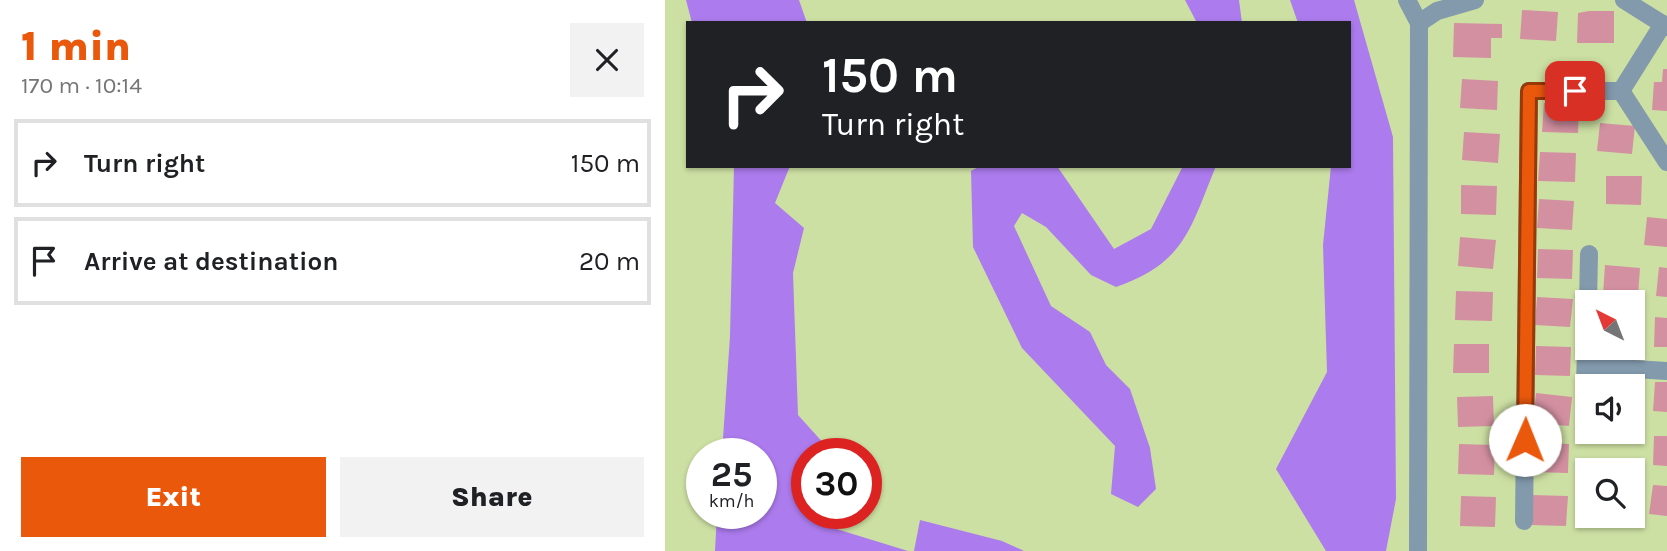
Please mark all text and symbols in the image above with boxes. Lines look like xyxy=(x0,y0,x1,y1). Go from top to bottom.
text: 1 min xyxy=(21,21,131,71)
button: close xyxy=(570,23,644,97)
text: 150 m xyxy=(822,47,958,104)
icon: right xyxy=(707,49,798,140)
pin xyxy=(1545,61,1605,121)
text: 170 m · 10:14 xyxy=(21,72,142,99)
icon: arrive xyxy=(1556,72,1594,110)
text: Turn right xyxy=(822,106,964,143)
icon: right xyxy=(25,144,63,182)
text: Turn right xyxy=(84,148,205,179)
text: 150 m xyxy=(571,148,640,179)
icon: arrive xyxy=(25,242,63,280)
text: Arrive at destination xyxy=(84,246,338,277)
text: 20 m xyxy=(579,246,640,277)
north arrow xyxy=(1575,290,1645,360)
map controls xyxy=(1575,290,1645,528)
button: sound xyxy=(1575,374,1645,444)
position arrow xyxy=(1488,403,1562,477)
speed limit sign: 30 xyxy=(791,438,882,529)
text: 25 xyxy=(711,454,752,495)
button: Exit xyxy=(21,457,326,537)
button: Share xyxy=(340,457,644,537)
button: search xyxy=(1575,458,1645,528)
text: km/h xyxy=(709,490,754,512)

